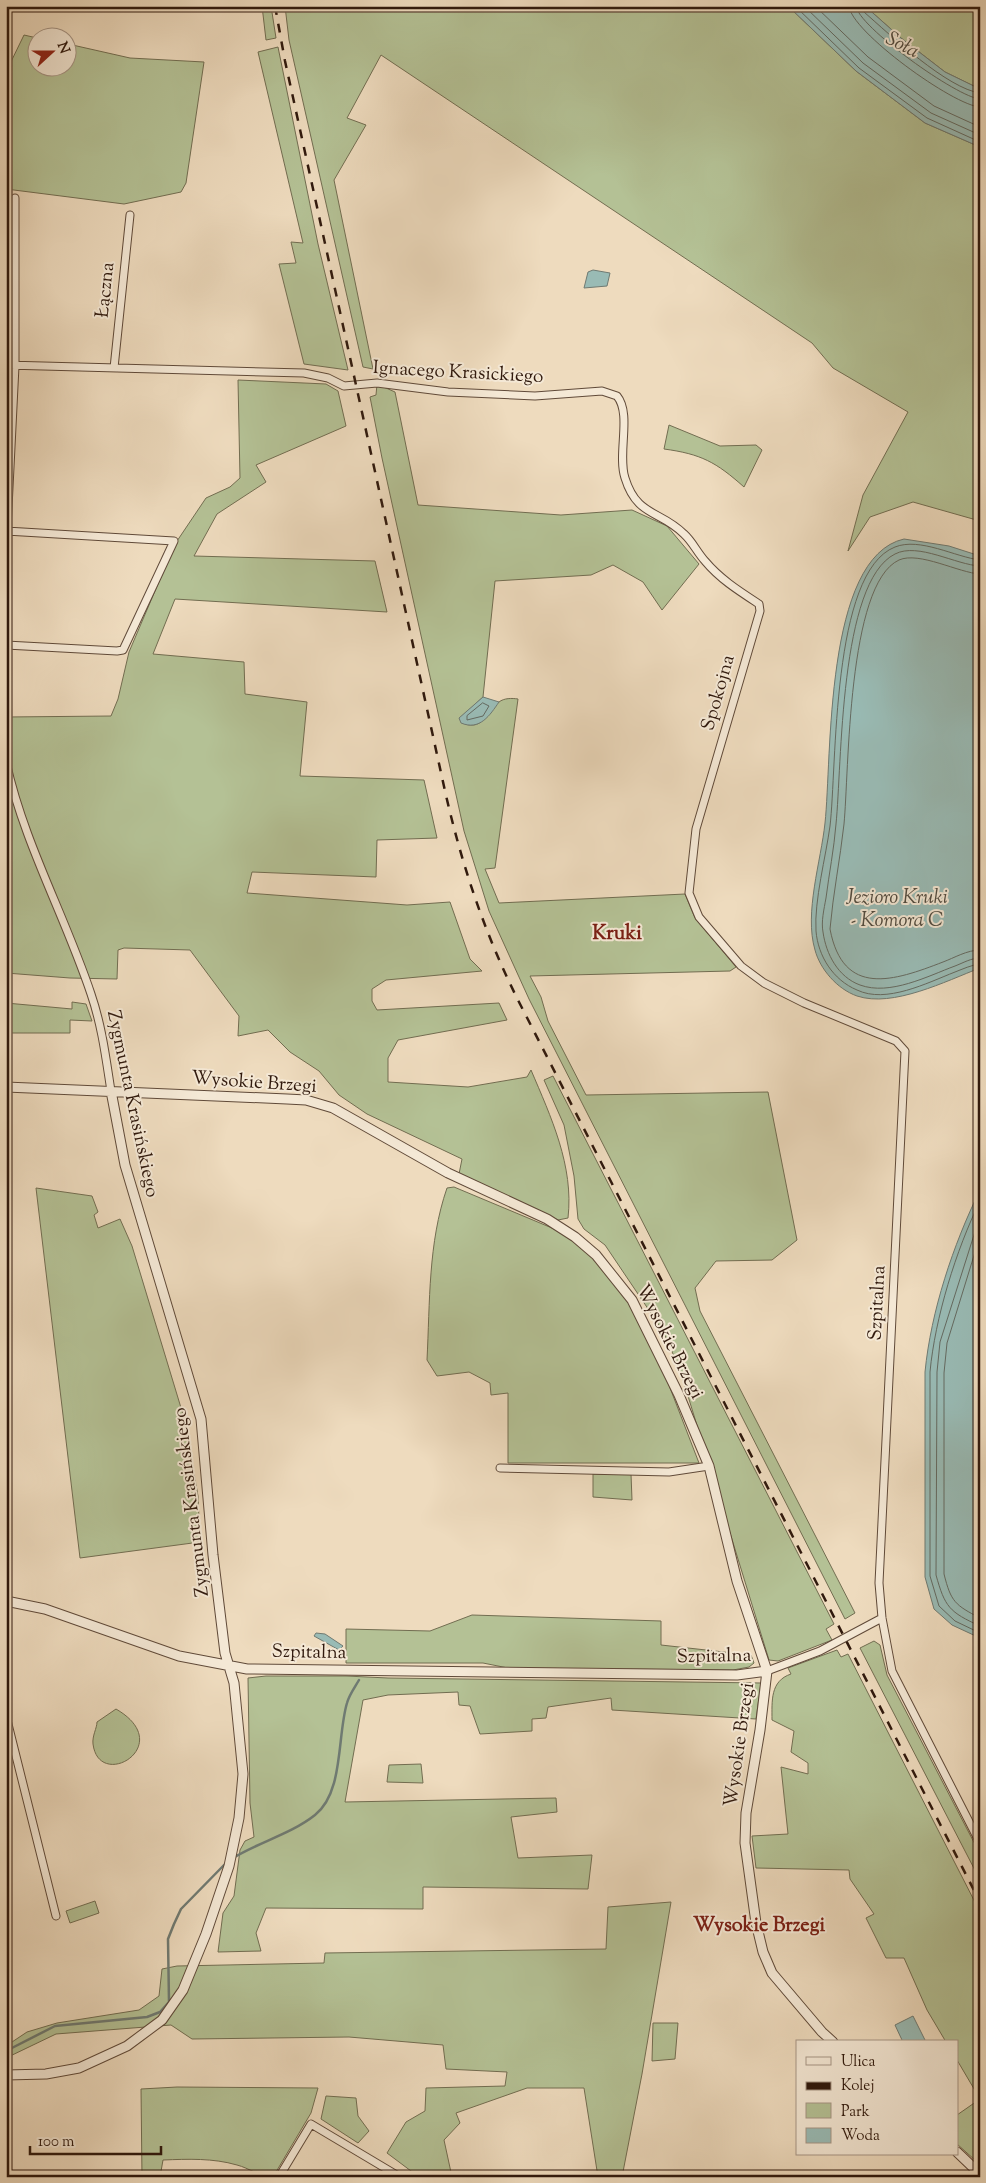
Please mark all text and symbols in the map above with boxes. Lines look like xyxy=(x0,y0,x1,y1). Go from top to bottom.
water label: Soła xyxy=(880,25,924,67)
north arrow xyxy=(28,28,78,78)
text: N xyxy=(51,39,74,57)
street label: Łączna xyxy=(90,261,122,319)
street label: Ignacego Krasickiego xyxy=(372,355,544,391)
street label: Spokojna xyxy=(695,652,743,734)
water label: Jezioro Kruki - Komora C xyxy=(845,884,948,936)
district label: Kruki xyxy=(592,920,642,949)
street label: Zygmunta Krasińskiego xyxy=(99,1008,165,1200)
street label: Wysokie Brzegi xyxy=(190,1065,318,1101)
street label: Szpitalna xyxy=(863,1265,893,1341)
street label: Wysokie Brzegi xyxy=(628,1280,710,1404)
street label: Zygmunta Krasińskiego xyxy=(167,1406,217,1598)
street label: Szpitalna xyxy=(271,1639,347,1667)
street label: Szpitalna xyxy=(676,1643,752,1671)
street label: Wysokie Brzegi xyxy=(718,1681,762,1809)
district label: Wysokie Brzegi xyxy=(693,1912,825,1941)
legend xyxy=(796,2040,958,2156)
text: Ulica xyxy=(841,2052,875,2073)
text: Kolej xyxy=(841,2076,874,2097)
text: Park xyxy=(841,2102,870,2123)
scale bar xyxy=(30,2123,161,2155)
text: Woda xyxy=(841,2126,880,2147)
text: 100 m xyxy=(38,2132,75,2153)

